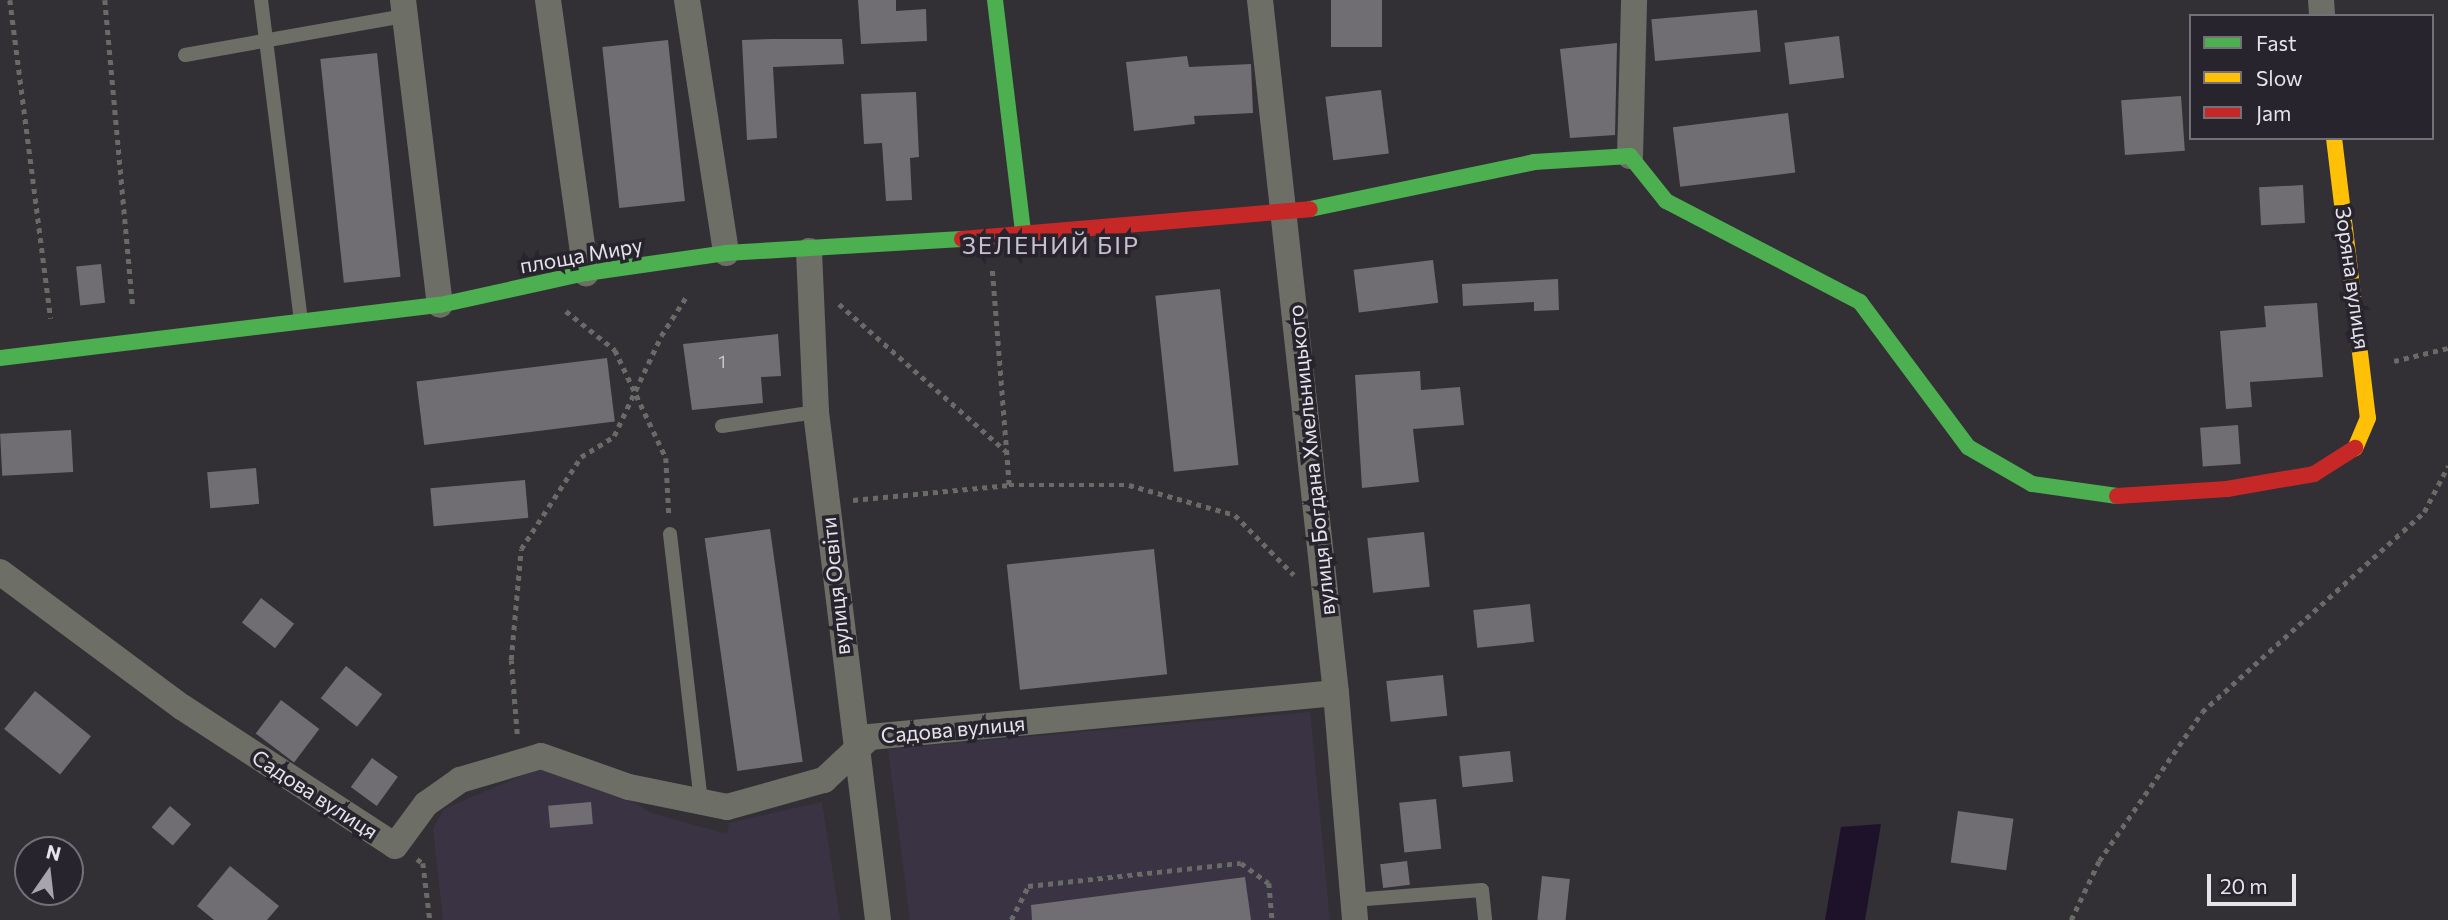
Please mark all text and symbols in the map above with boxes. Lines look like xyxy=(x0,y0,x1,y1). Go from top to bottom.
legend xyxy=(2189,14,2434,140)
text: Fast xyxy=(2256,30,2297,55)
text: Slow xyxy=(2256,65,2303,90)
text: Jam xyxy=(2256,100,2291,125)
street label: Зоряна вулиця xyxy=(2331,205,2375,351)
district label: ЗЕЛЕНИЙ БІР xyxy=(963,231,1139,259)
street label: площа Миру xyxy=(518,232,644,278)
street label: вулиця Богдана Хмельницького xyxy=(1282,303,1340,617)
house number: 1 xyxy=(718,350,726,372)
street label: вулиця Освіти xyxy=(815,516,855,656)
street label: Садова вулиця xyxy=(880,710,1026,748)
street label: Садова вулиця xyxy=(247,744,383,844)
north arrow xyxy=(14,836,84,906)
text: N xyxy=(44,839,63,865)
scale bar xyxy=(2210,860,2299,904)
text: 20 m xyxy=(2220,873,2268,898)

